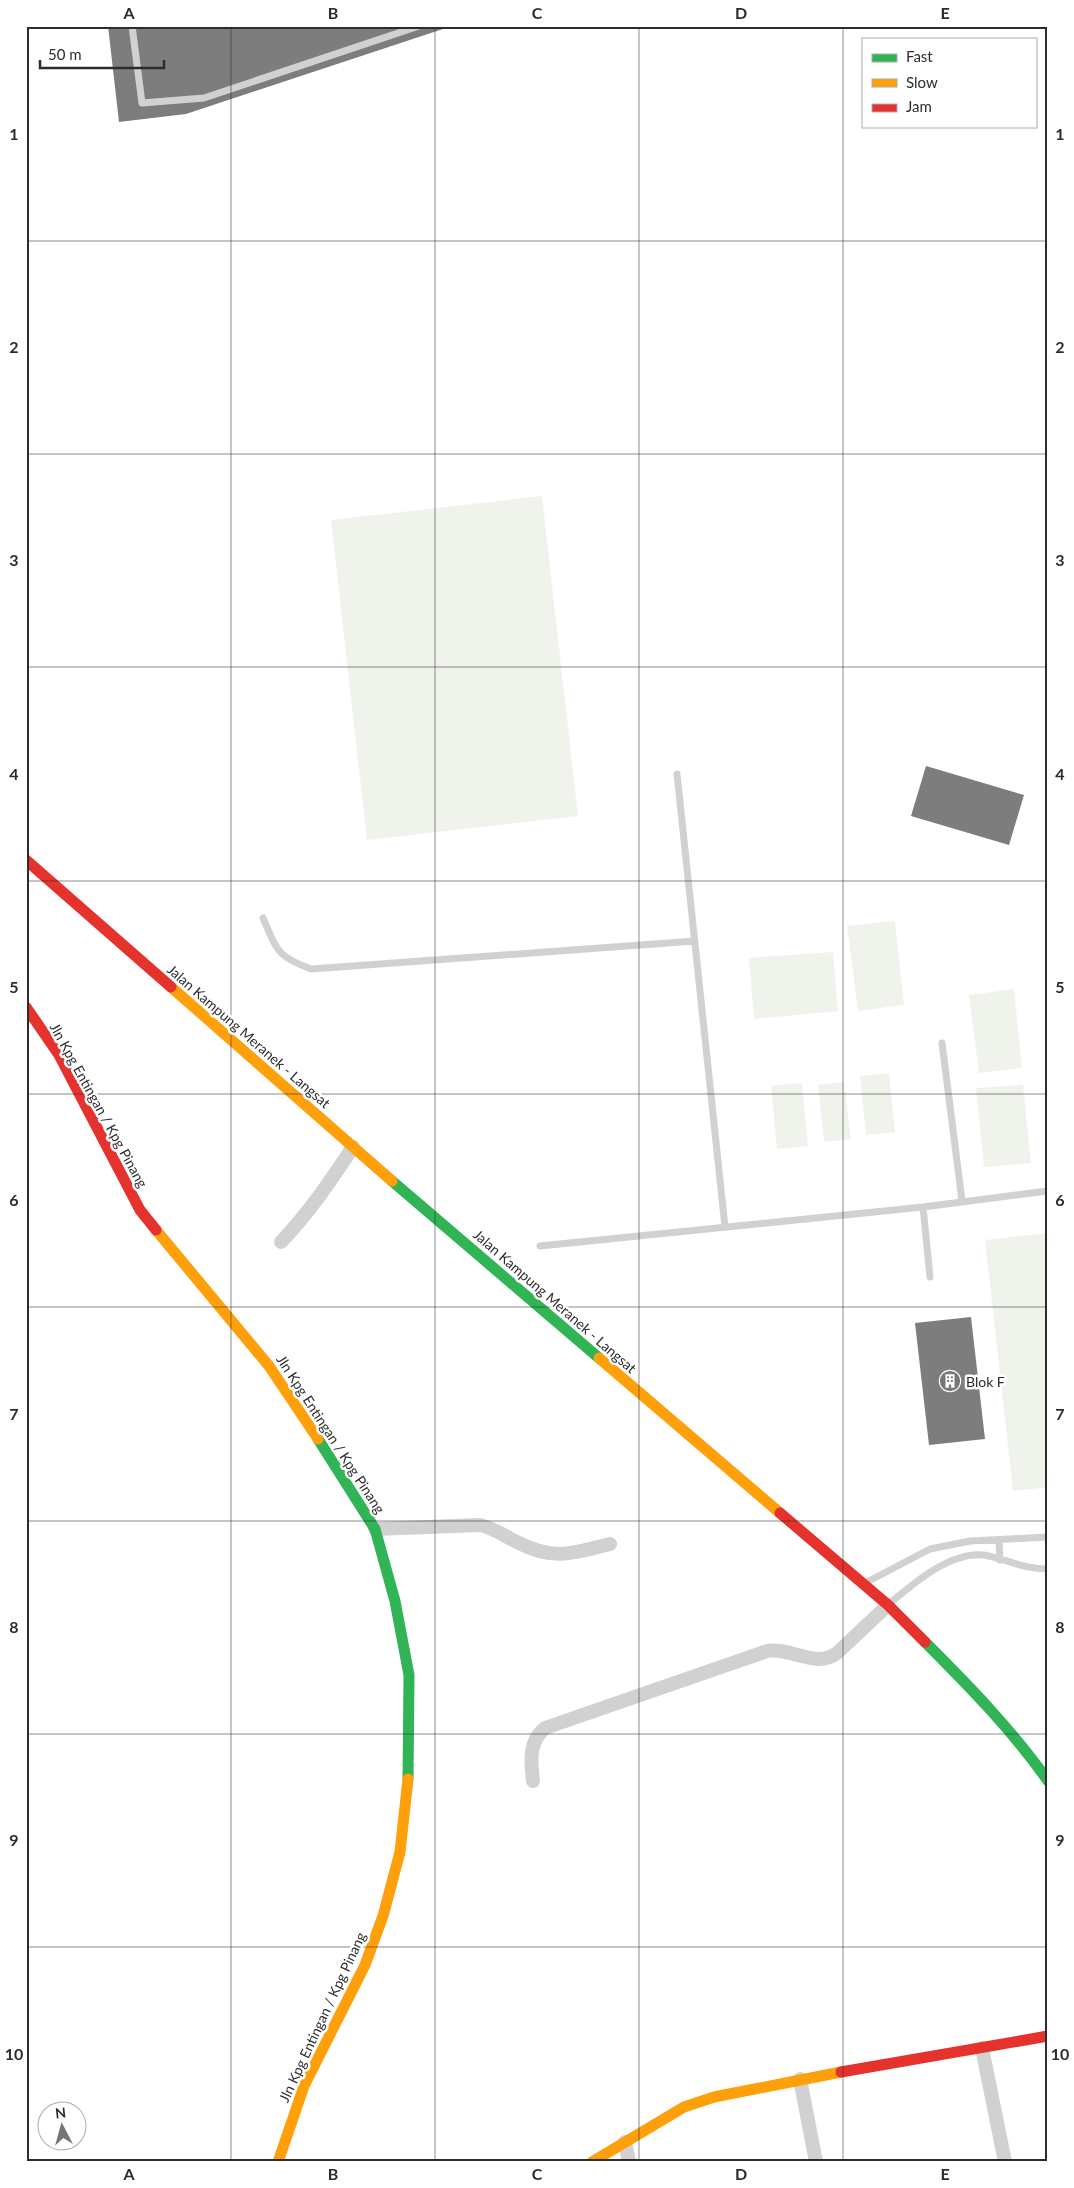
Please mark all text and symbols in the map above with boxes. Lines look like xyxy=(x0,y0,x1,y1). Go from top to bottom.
text: A xyxy=(122,3,135,22)
text: B xyxy=(328,3,338,22)
text: C xyxy=(532,3,543,22)
text: D xyxy=(735,3,747,22)
text: E xyxy=(940,3,950,22)
scale bar xyxy=(40,38,164,70)
legend xyxy=(862,38,1036,128)
text: 50 m xyxy=(48,45,82,63)
text: Fast xyxy=(906,47,933,65)
text: Slow xyxy=(906,73,938,91)
text: Jam xyxy=(906,97,932,115)
text: 1 xyxy=(9,124,19,143)
text: 1 xyxy=(1055,124,1065,143)
text: 2 xyxy=(9,337,19,356)
text: 2 xyxy=(1055,337,1065,356)
text: 3 xyxy=(9,550,19,569)
text: 3 xyxy=(1055,550,1065,569)
text: 4 xyxy=(9,764,19,783)
text: 4 xyxy=(1055,764,1065,783)
street label: Jalan Kampung Meranek - Langsat xyxy=(164,961,334,1111)
text: 5 xyxy=(9,977,19,996)
text: 5 xyxy=(1055,977,1065,996)
street label: Jln Kpg Entingan / Kpg Pinang xyxy=(47,1020,151,1190)
text: 6 xyxy=(9,1190,19,1209)
text: 6 xyxy=(1055,1190,1065,1209)
street label: Jalan Kampung Meranek - Langsat xyxy=(470,1226,640,1376)
street label: Jln Kpg Entingan / Kpg Pinang xyxy=(273,1352,389,1516)
building icon: Blok F xyxy=(938,1369,962,1393)
place label: Blok F xyxy=(966,1373,1005,1390)
text: 7 xyxy=(9,1404,19,1423)
text: 7 xyxy=(1055,1404,1065,1423)
text: 8 xyxy=(9,1617,19,1636)
text: 8 xyxy=(1055,1617,1065,1636)
text: 9 xyxy=(9,1830,19,1849)
text: 9 xyxy=(1055,1830,1065,1849)
street label: Jln Kpg Entingan / Kpg Pinang xyxy=(275,1929,369,2105)
text: 10 xyxy=(5,2044,23,2063)
text: 10 xyxy=(1051,2044,1069,2063)
north arrow xyxy=(38,2100,88,2150)
text: N xyxy=(54,2104,67,2122)
text: A xyxy=(122,2164,135,2183)
text: B xyxy=(328,2164,338,2183)
text: C xyxy=(532,2164,543,2183)
text: D xyxy=(735,2164,747,2183)
text: E xyxy=(940,2164,950,2183)

